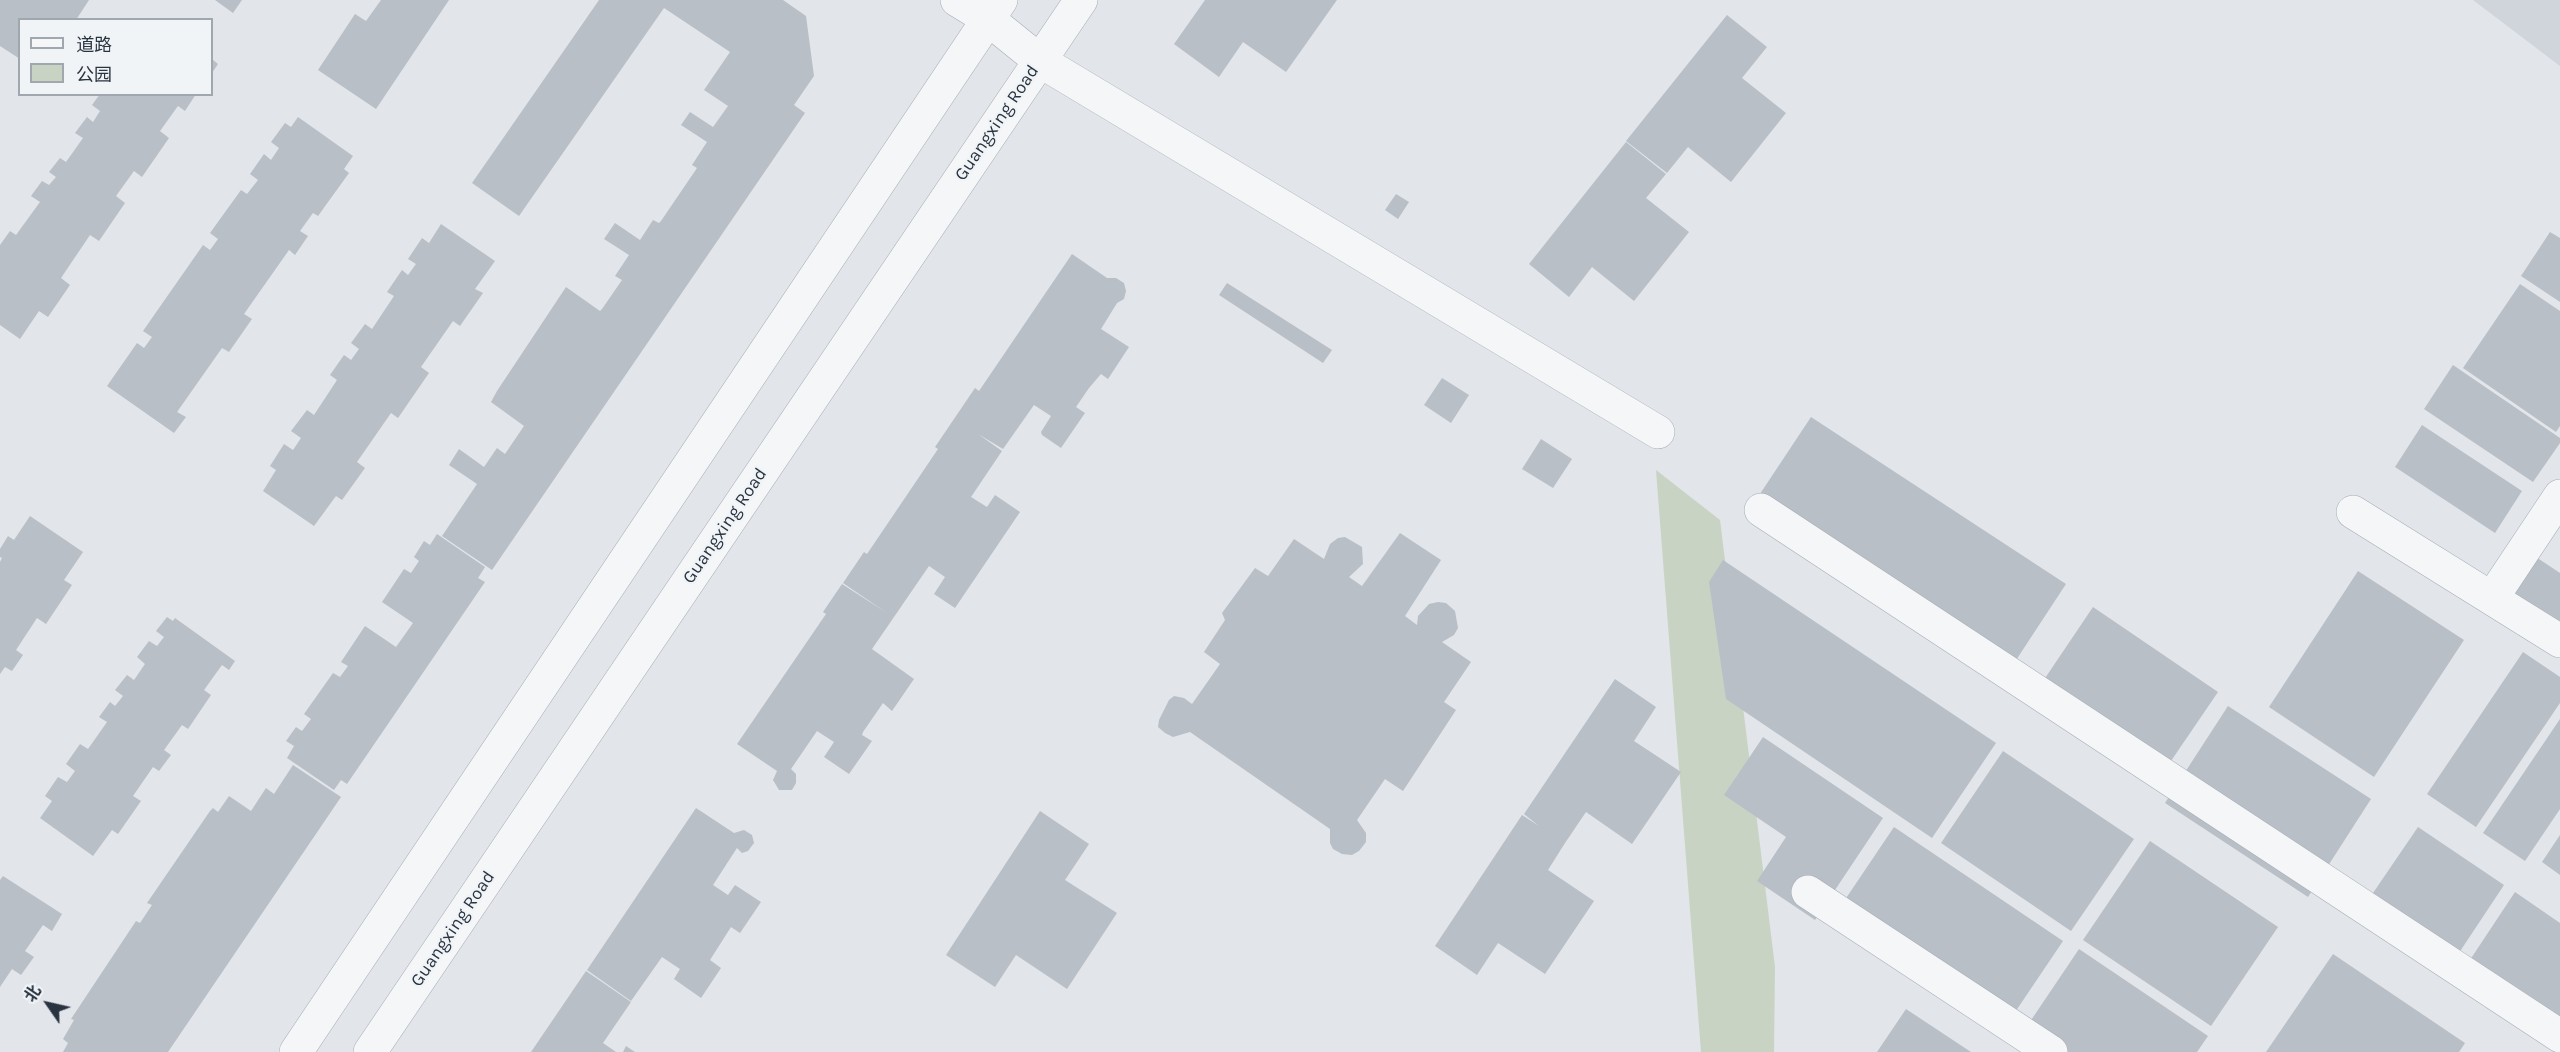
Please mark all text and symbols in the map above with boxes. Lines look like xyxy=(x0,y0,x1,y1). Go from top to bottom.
legend xyxy=(18,18,213,96)
text: 道路 xyxy=(76,34,112,56)
street label: Guangxing Road xyxy=(950,61,1044,185)
text: 公园 xyxy=(76,64,112,86)
street label: Guangxing Road xyxy=(678,464,772,588)
street label: Guangxing Road xyxy=(406,867,500,991)
north arrow xyxy=(18,974,78,1034)
text: 北 xyxy=(20,982,45,1006)

